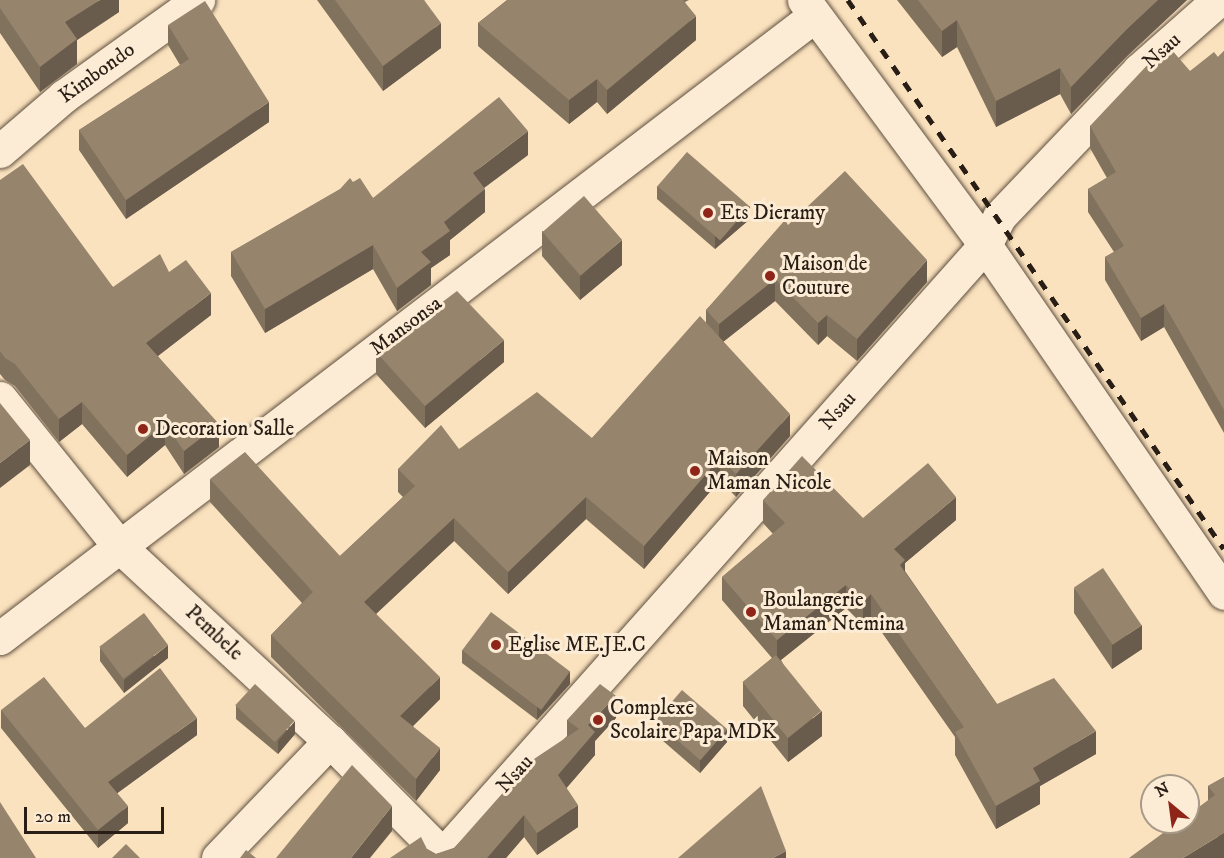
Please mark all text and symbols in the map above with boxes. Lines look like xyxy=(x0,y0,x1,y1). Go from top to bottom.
street label: Nsau xyxy=(1138,27,1186,75)
street label: Kimbondo xyxy=(54,37,140,109)
place label: Ets Dieramy xyxy=(720,200,825,226)
marker: Ets Dieramy xyxy=(701,206,715,220)
place label: Maison de Couture xyxy=(782,251,867,301)
marker: Maison de Couture xyxy=(763,269,777,283)
street label: Mansonsa xyxy=(365,291,447,361)
street label: Nsau xyxy=(814,387,862,435)
place label: Decoration Salle xyxy=(155,416,294,442)
marker: Decoration Salle xyxy=(136,422,150,436)
place label: Maison Maman Nicole xyxy=(707,446,832,496)
marker: Maison Maman Nicole xyxy=(688,464,702,478)
place label: Boulangerie Maman Ntemina xyxy=(763,587,905,637)
street label: Pembele xyxy=(180,600,248,666)
marker: Boulangerie Maman Ntemina xyxy=(744,605,758,619)
place label: Eglise ME.JE.C xyxy=(508,632,646,658)
marker: Eglise ME.JE.C xyxy=(489,638,503,652)
place label: Complexe Scolaire Papa MDK xyxy=(610,695,776,745)
marker: Complexe Scolaire Papa MDK xyxy=(591,713,605,727)
street label: Nsau xyxy=(491,750,539,798)
north arrow xyxy=(1140,774,1200,834)
text: N xyxy=(1152,778,1173,802)
scale bar xyxy=(27,795,166,833)
text: 20 m xyxy=(35,806,71,828)

